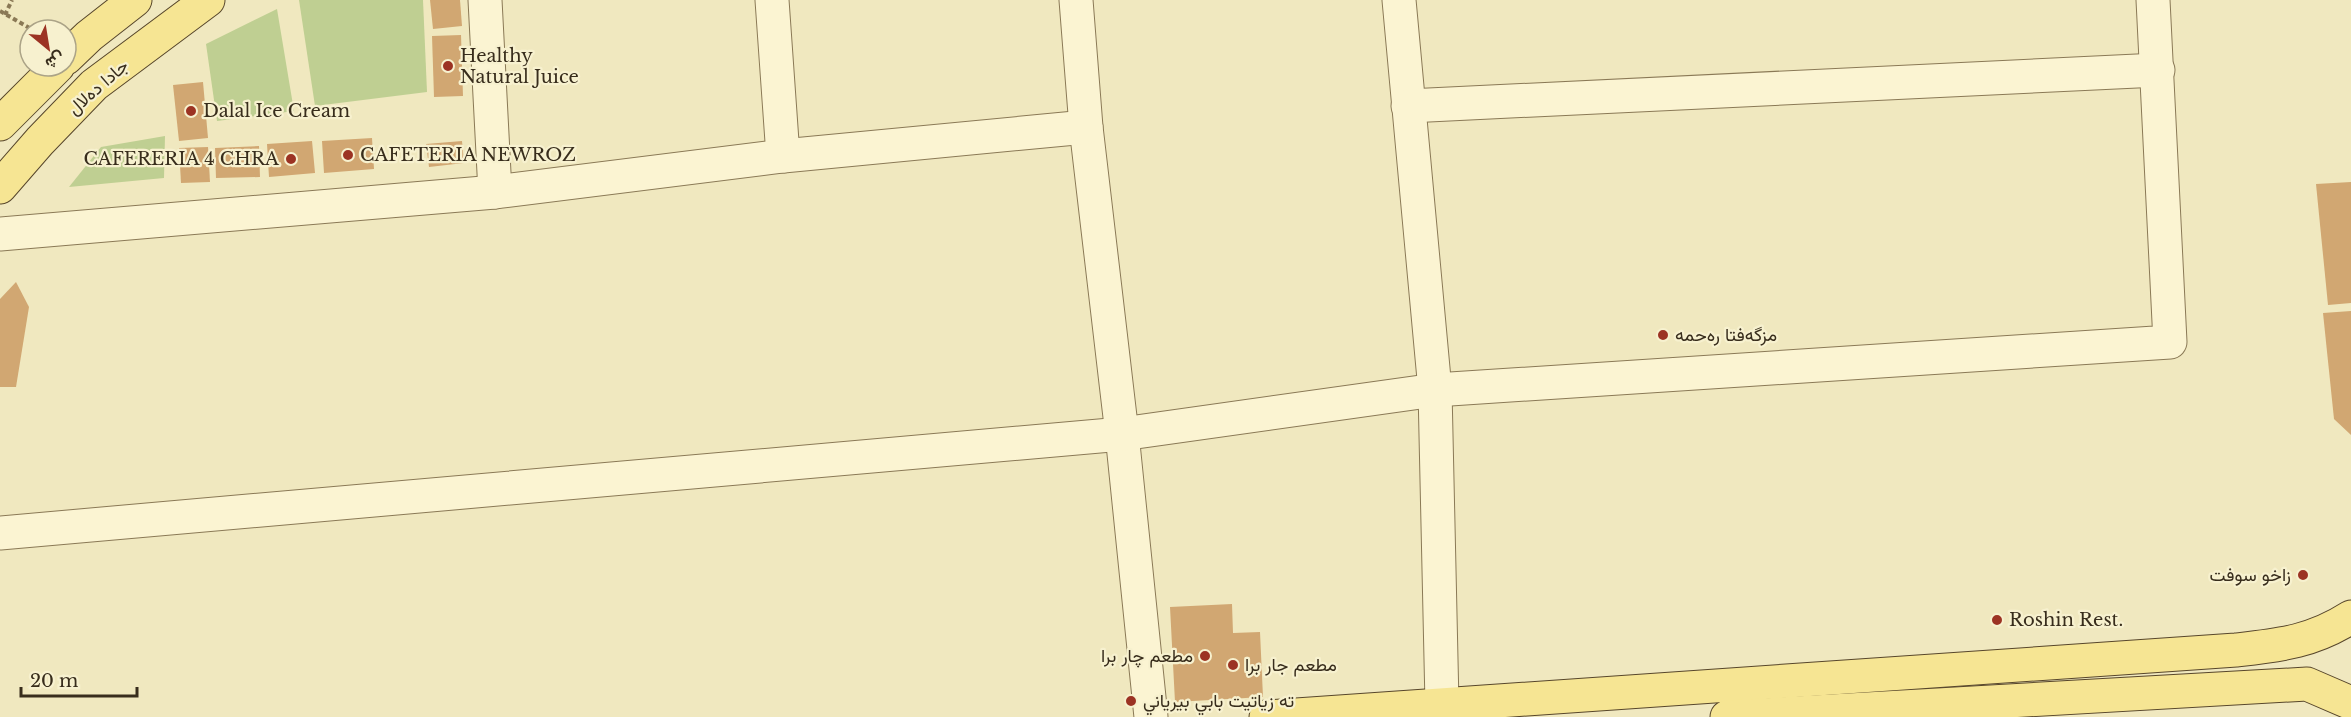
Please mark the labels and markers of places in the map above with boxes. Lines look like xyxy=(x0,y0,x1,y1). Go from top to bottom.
place label: Healthy Natural Juice xyxy=(460,45,579,88)
marker: Healthy Natural Juice xyxy=(441,59,455,73)
place label: Dalal Ice Cream xyxy=(203,100,350,122)
marker: Dalal Ice Cream xyxy=(184,104,198,118)
place label: CAFETERIA NEWROZ xyxy=(360,144,576,166)
place label: CAFERERIA 4 CHRA xyxy=(83,148,280,170)
marker: CAFETERIA NEWROZ xyxy=(341,148,355,162)
marker: CAFERERIA 4 CHRA xyxy=(284,152,298,166)
place label: مزگەفتا رەحمە xyxy=(1675,324,1777,346)
marker: مزگەفتا رەحمە xyxy=(1656,328,1670,342)
place label: زاخو سوفت xyxy=(2210,564,2291,586)
marker: زاخو سوفت xyxy=(2296,568,2310,582)
place label: Roshin Rest. xyxy=(2009,609,2123,631)
marker: Roshin Rest. xyxy=(1990,613,2004,627)
place label: مطعم چار برا xyxy=(1101,645,1193,668)
marker: مطعم چار برا xyxy=(1198,649,1212,663)
place label: مطعم جار برا xyxy=(1245,654,1337,677)
marker: مطعم جار برا xyxy=(1226,658,1240,672)
place label: ته زياتيت بابي بيرياني xyxy=(1143,690,1294,716)
marker: ته زياتيت بابي بيرياني xyxy=(1124,694,1138,708)

